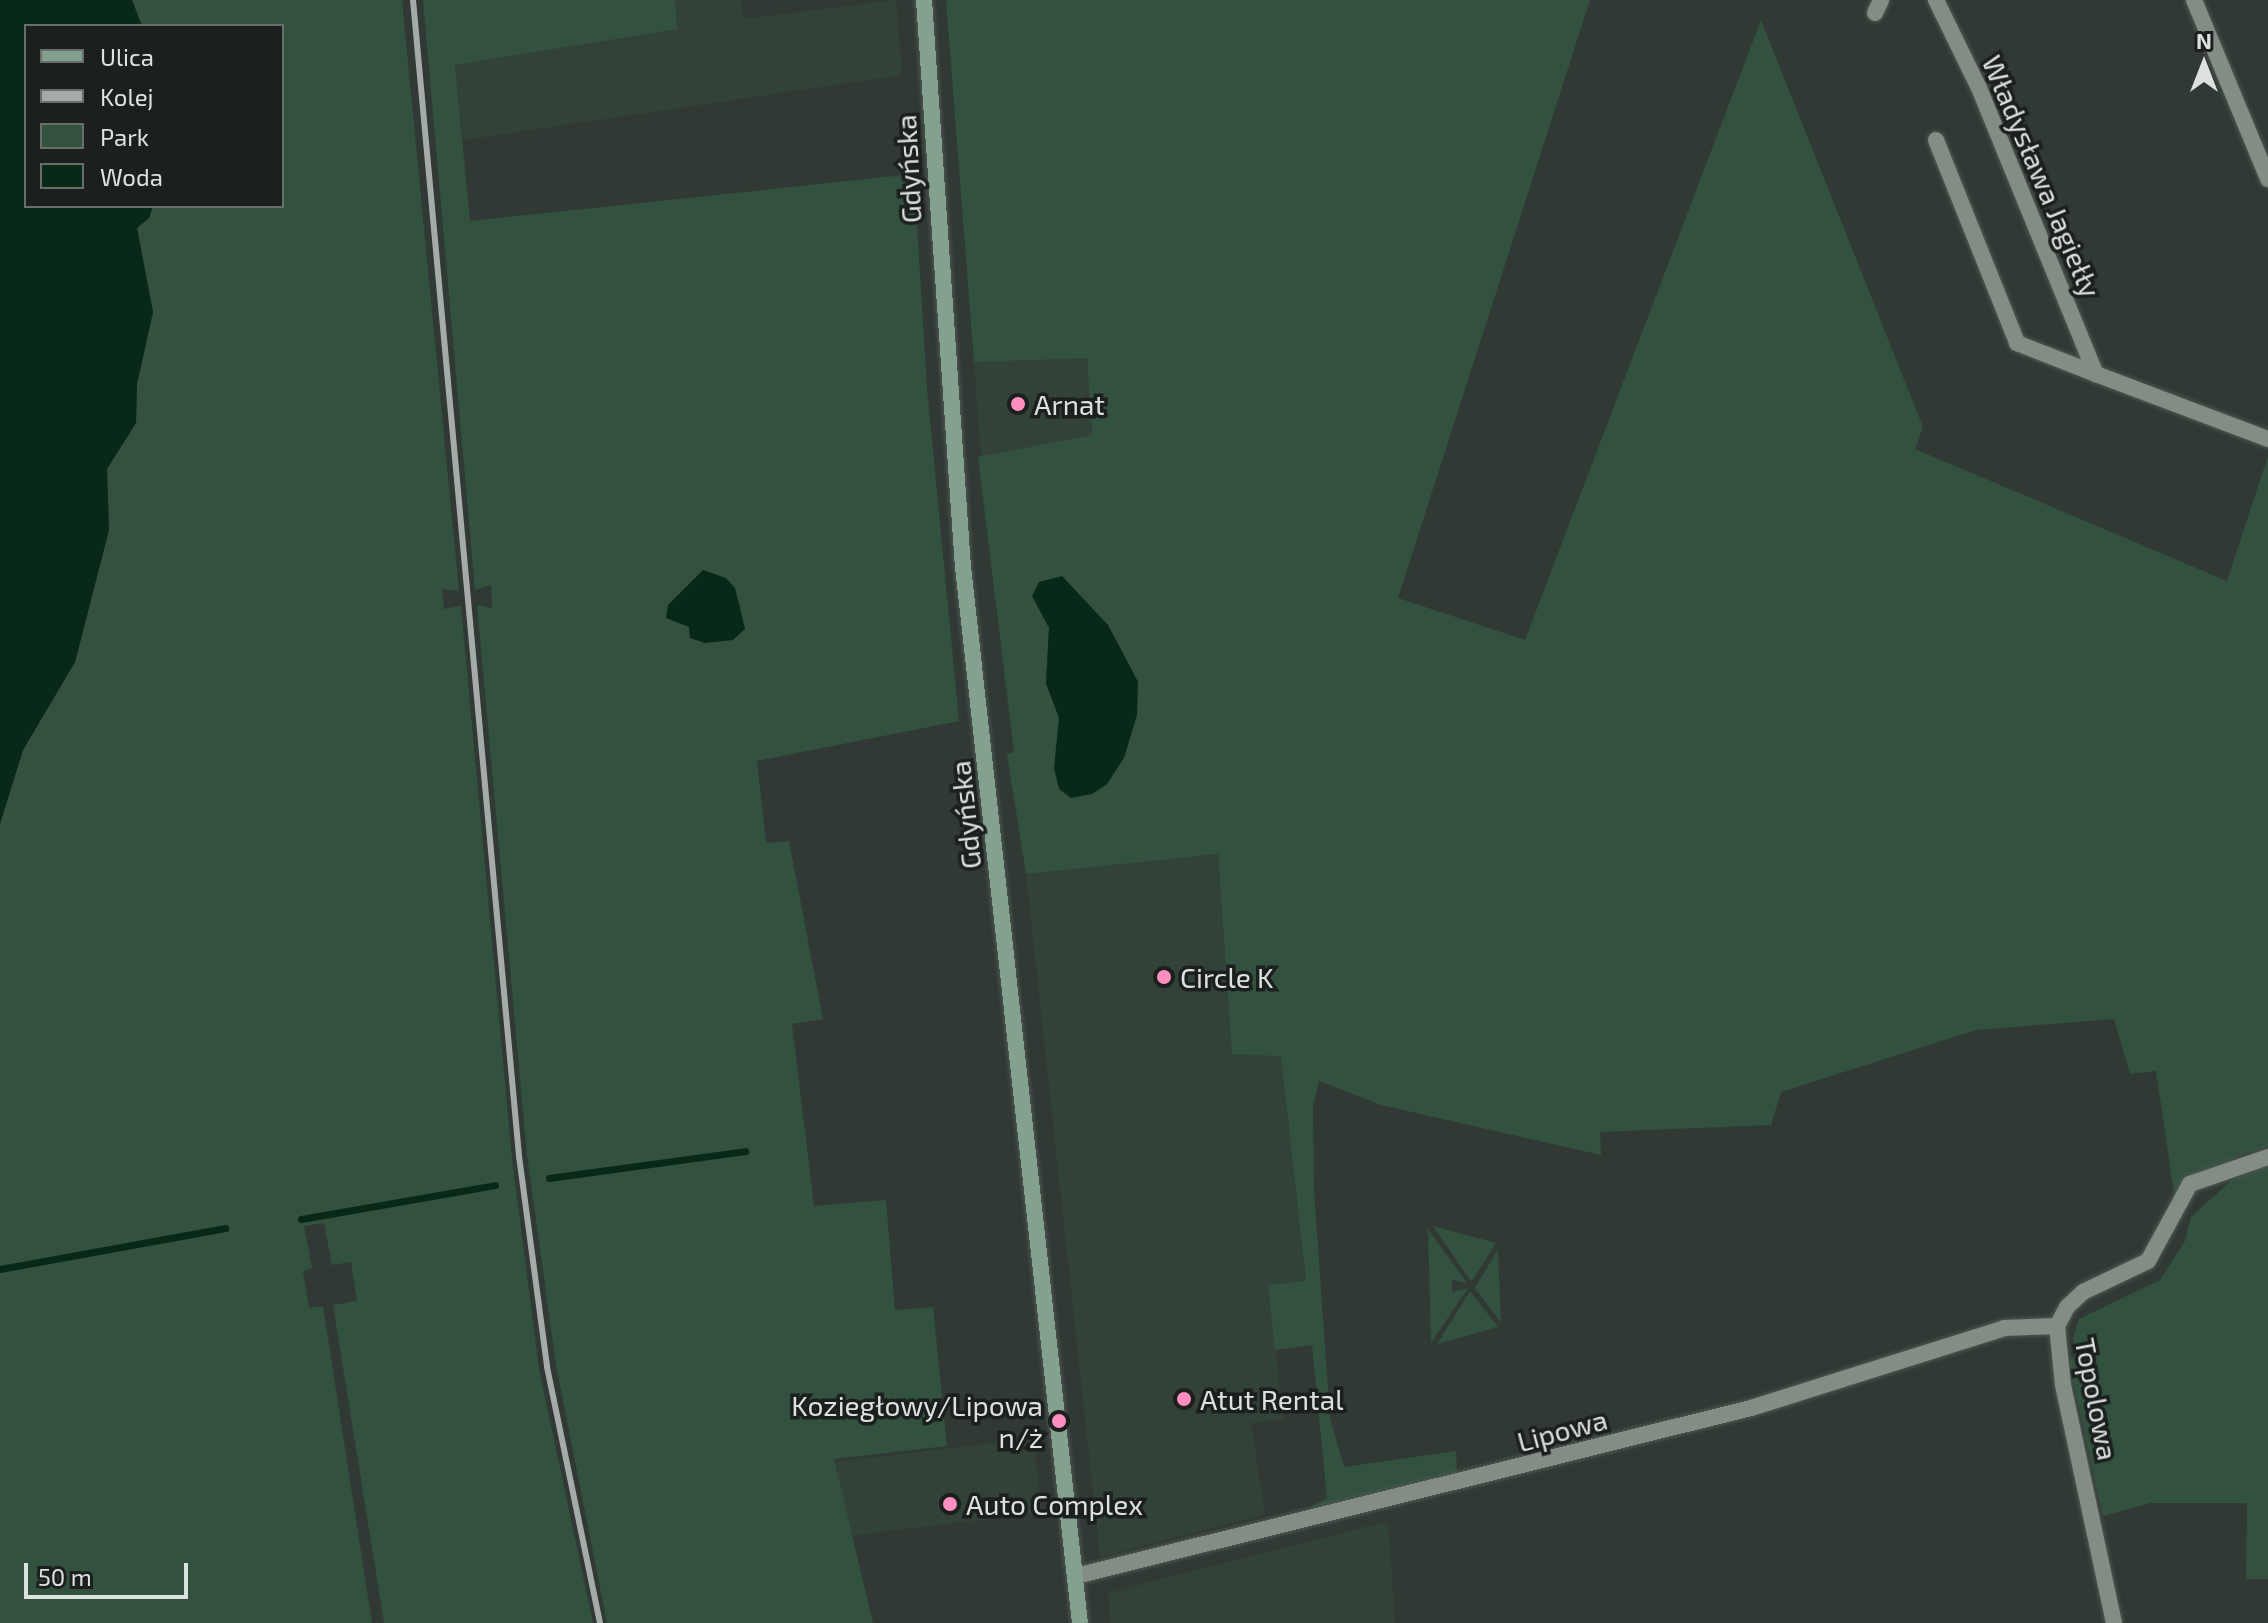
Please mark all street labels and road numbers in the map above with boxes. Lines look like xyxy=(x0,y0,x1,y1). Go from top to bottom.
street label: Władysława Jagiełły xyxy=(1976,50,2108,302)
street label: Gdyńska xyxy=(888,114,928,224)
street label: Gdyńska xyxy=(943,759,987,871)
street label: Topolowa xyxy=(2069,1335,2125,1463)
street label: Lipowa xyxy=(1513,1402,1611,1458)

